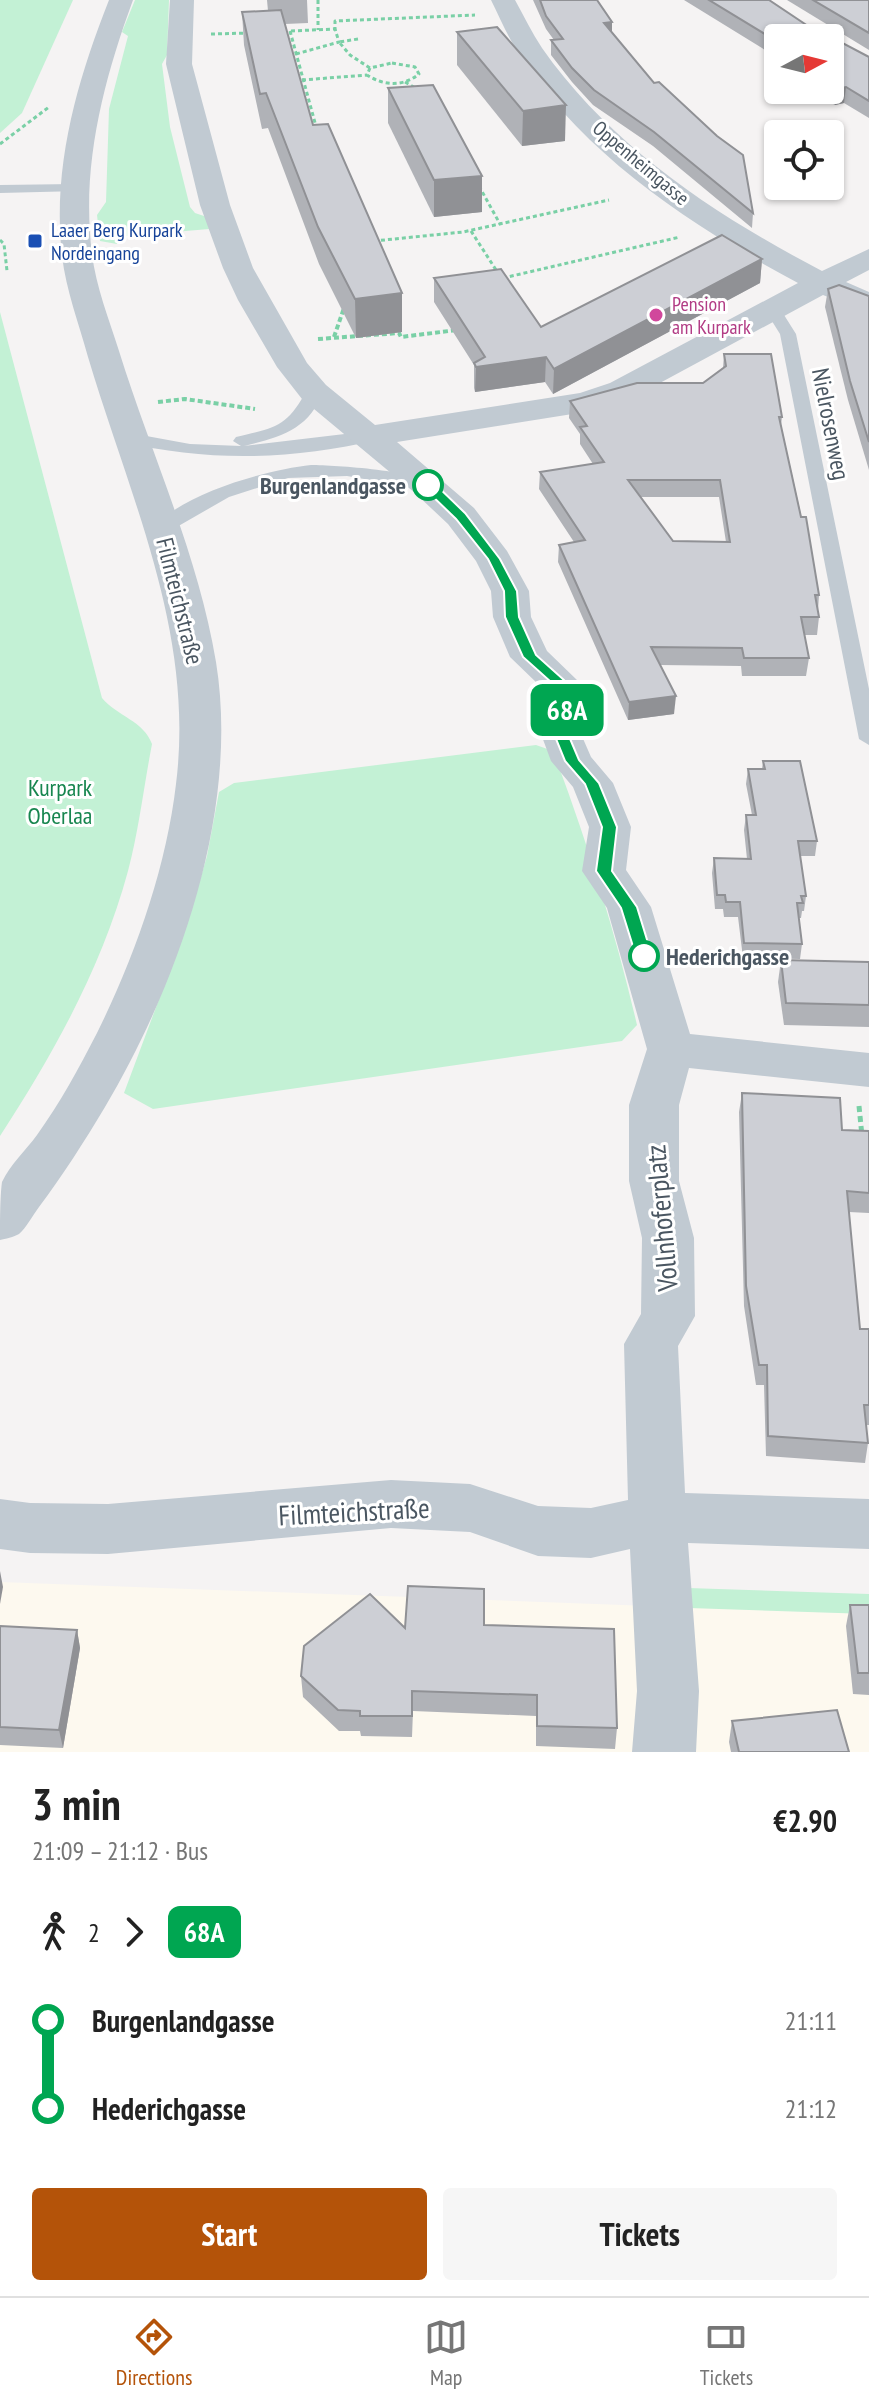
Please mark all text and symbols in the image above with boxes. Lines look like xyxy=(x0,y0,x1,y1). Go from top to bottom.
north arrow xyxy=(764,24,844,104)
map controls xyxy=(764,24,844,200)
street label: Oppenheimgasse xyxy=(587,115,695,211)
button: locate xyxy=(764,120,844,200)
place label: Laaer Berg Kurpark Nordeingang xyxy=(51,217,183,266)
marker: Laaer Berg Kurpark Nordeingang xyxy=(26,232,44,250)
place label: Pension am Kurpark xyxy=(672,291,751,340)
marker: Pension am Kurpark xyxy=(647,306,665,324)
street label: Nielrosenweg xyxy=(805,365,857,483)
place label: Burgenlandgasse xyxy=(260,470,406,501)
marker: Burgenlandgasse xyxy=(413,470,443,500)
street label: Filmteichstraße xyxy=(149,534,211,668)
line badge: 68A xyxy=(521,684,613,736)
text: 68A xyxy=(547,691,587,728)
park label: Kurpark Oberlaa xyxy=(28,772,93,831)
marker: Hederichgasse xyxy=(629,941,659,971)
place label: Hederichgasse xyxy=(666,941,789,972)
street label: Vollnhoferplatz xyxy=(636,1143,686,1294)
street label: Filmteichstraße xyxy=(278,1489,430,1533)
text: 3 min xyxy=(32,1775,121,1832)
text: €2.90 xyxy=(773,1801,837,1840)
text: 21:09 – 21:12 · Bus xyxy=(32,1834,208,1867)
icon: walk xyxy=(32,1910,76,1954)
icon: forward xyxy=(112,1910,156,1954)
text: 68A xyxy=(184,1913,225,1950)
text: 2 xyxy=(88,1916,100,1949)
text: Burgenlandgasse xyxy=(92,2001,275,2040)
text: 21:11 xyxy=(785,2004,837,2037)
text: Hederichgasse xyxy=(92,2089,246,2128)
text: 21:12 xyxy=(785,2092,837,2125)
button: Start xyxy=(32,2188,427,2280)
button: Tickets xyxy=(443,2188,837,2280)
tab: Directions xyxy=(116,2315,192,2391)
tab: Map xyxy=(424,2315,468,2391)
tab: Tickets xyxy=(700,2315,753,2391)

